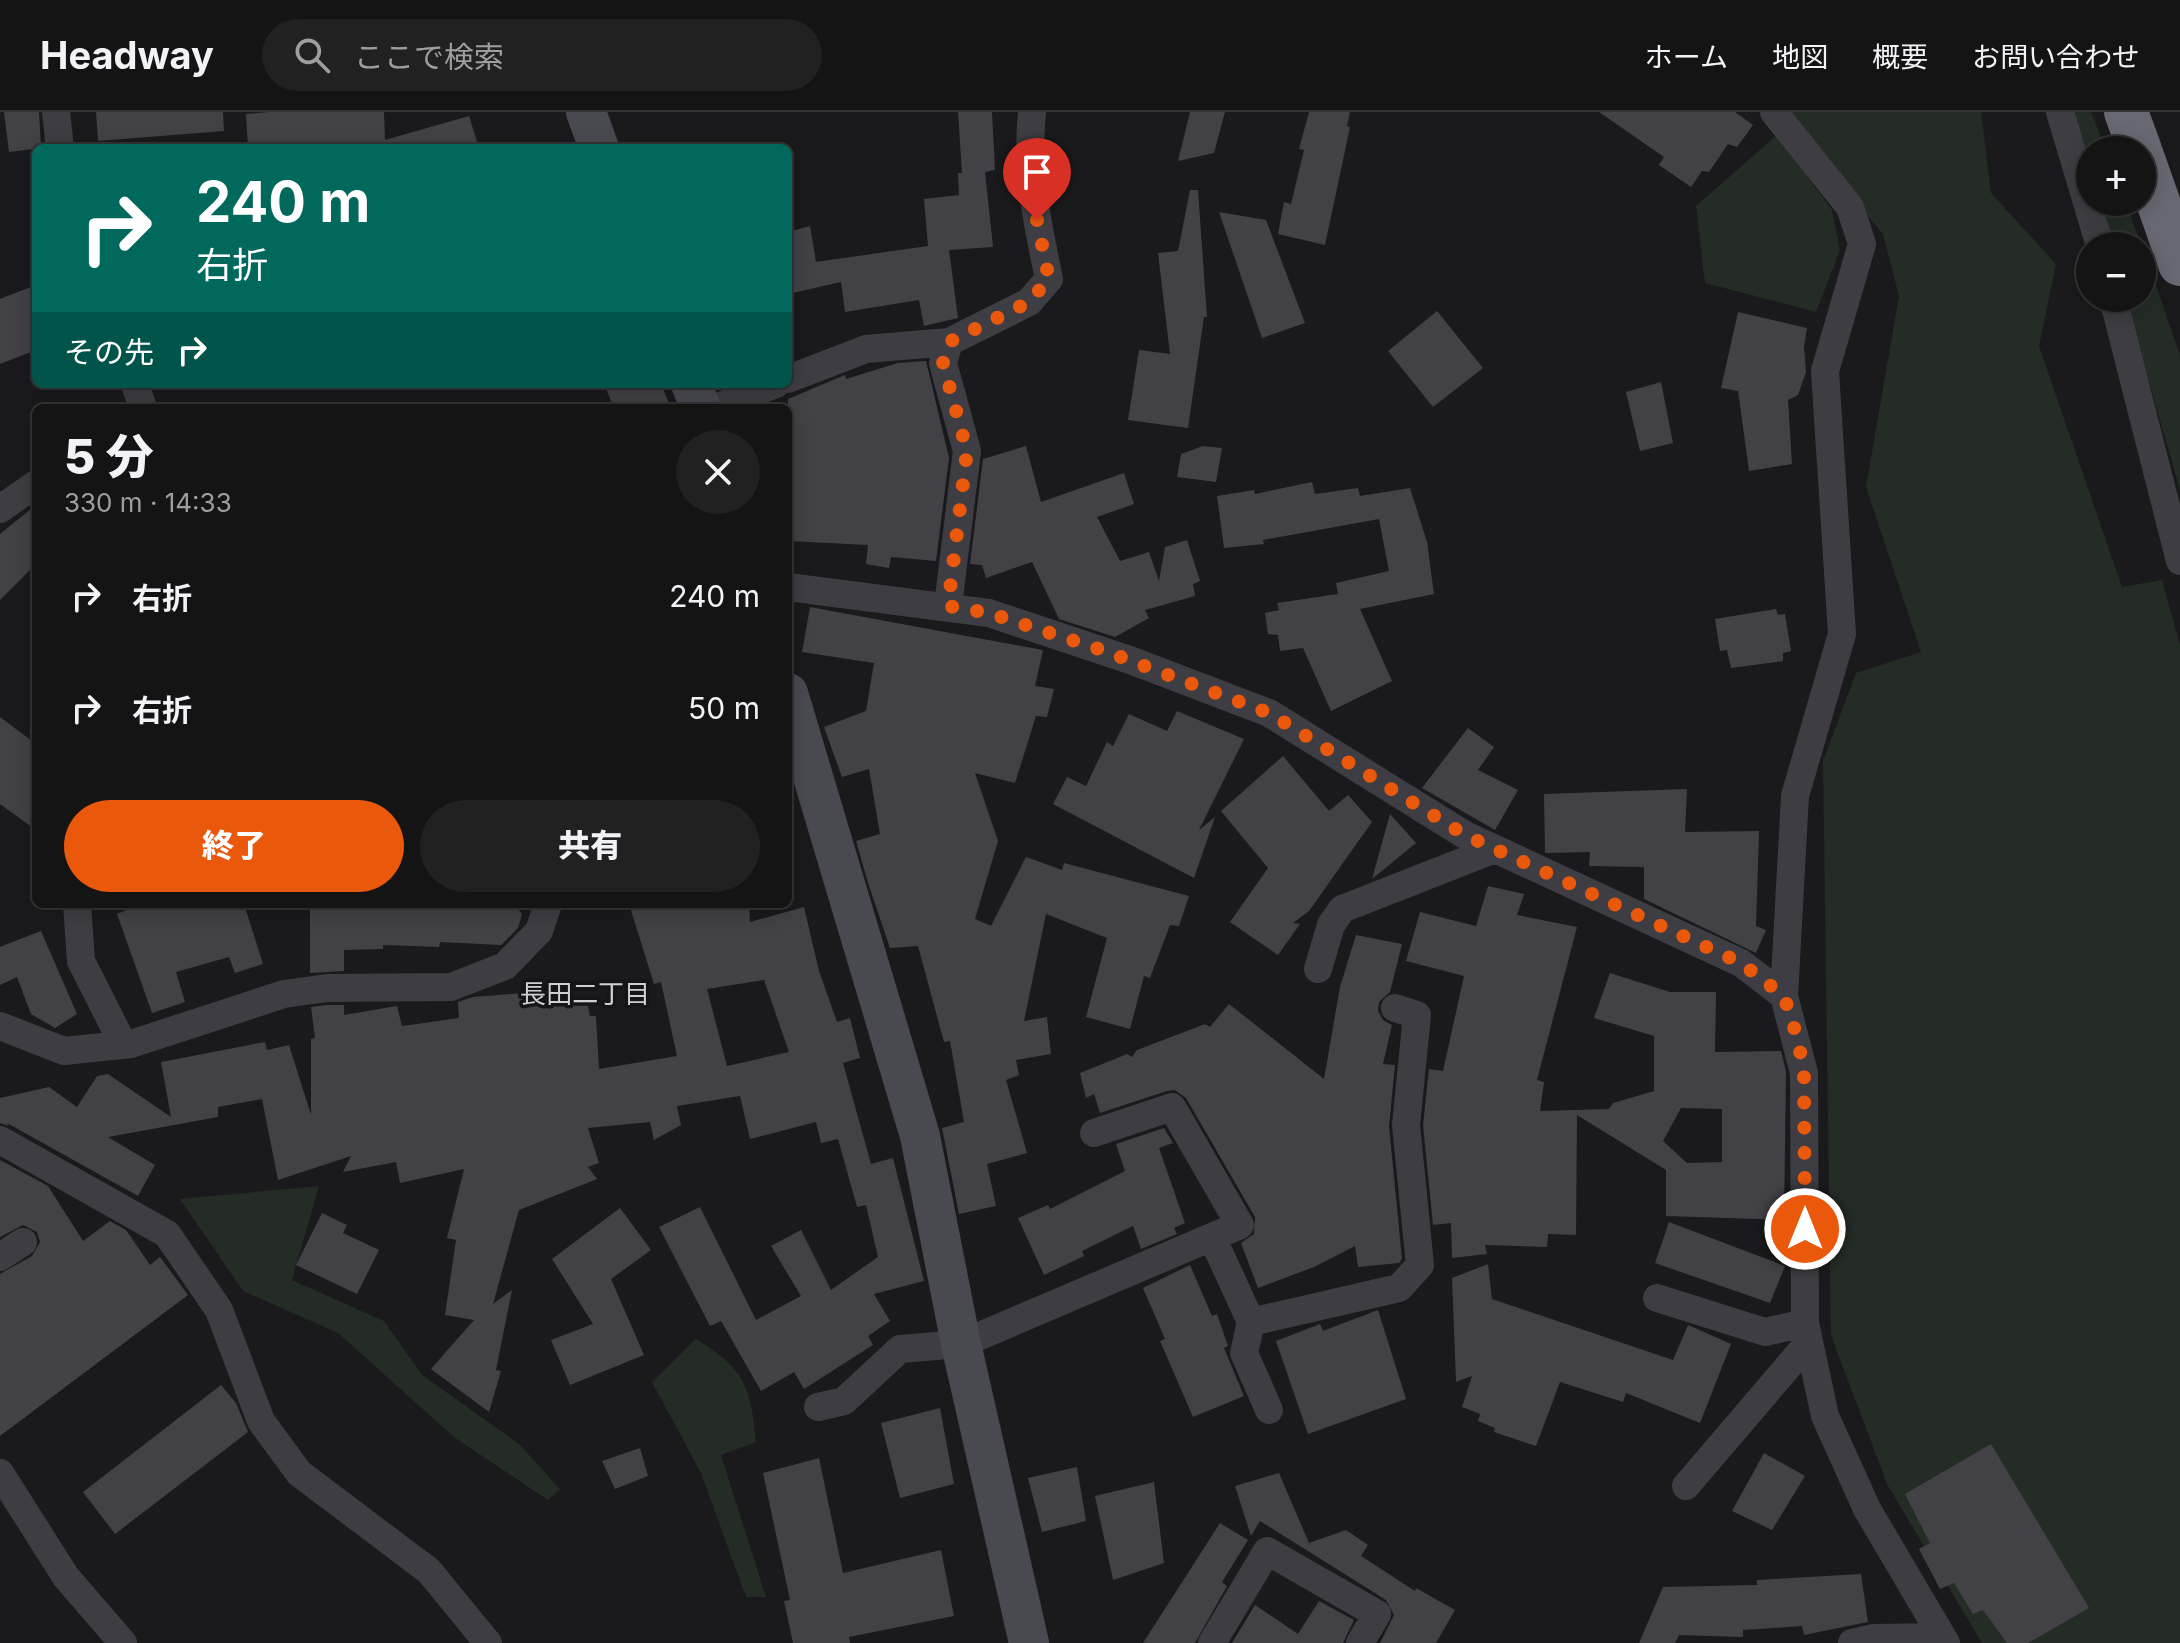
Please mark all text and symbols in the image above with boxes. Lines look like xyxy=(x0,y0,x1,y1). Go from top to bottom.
search box xyxy=(262,19,822,91)
text: Headway xyxy=(40,32,214,78)
icon: search xyxy=(290,33,334,77)
text: ここで検索 xyxy=(354,39,504,75)
text: ホーム xyxy=(1645,40,1728,74)
text: 地図 xyxy=(1772,40,1828,74)
text: 概要 xyxy=(1872,40,1928,74)
text: お問い合わせ xyxy=(1972,40,2140,74)
map controls xyxy=(2076,136,2156,312)
button: + xyxy=(2076,136,2156,216)
pin xyxy=(1003,138,1071,220)
icon: arrive xyxy=(1015,150,1059,194)
text: 240 m xyxy=(196,168,370,236)
icon: right xyxy=(64,176,168,280)
button: − xyxy=(2076,232,2156,312)
text: 右折 xyxy=(196,243,268,287)
icon: right xyxy=(170,328,214,372)
text: その先 xyxy=(64,334,154,370)
text: 5 分 xyxy=(64,427,154,486)
button: close xyxy=(676,430,760,514)
text: 330 m · 14:33 xyxy=(64,487,232,518)
icon: right xyxy=(64,574,108,618)
text: 240 m xyxy=(669,578,760,614)
text: 右折 xyxy=(132,580,192,616)
icon: right xyxy=(64,686,108,730)
text: 50 m xyxy=(688,690,760,726)
text: 右折 xyxy=(132,692,192,728)
button: 終了 xyxy=(64,800,404,892)
button: 共有 xyxy=(420,800,760,892)
district label: 長田二丁目 xyxy=(520,978,650,1009)
position arrow xyxy=(1763,1187,1847,1271)

